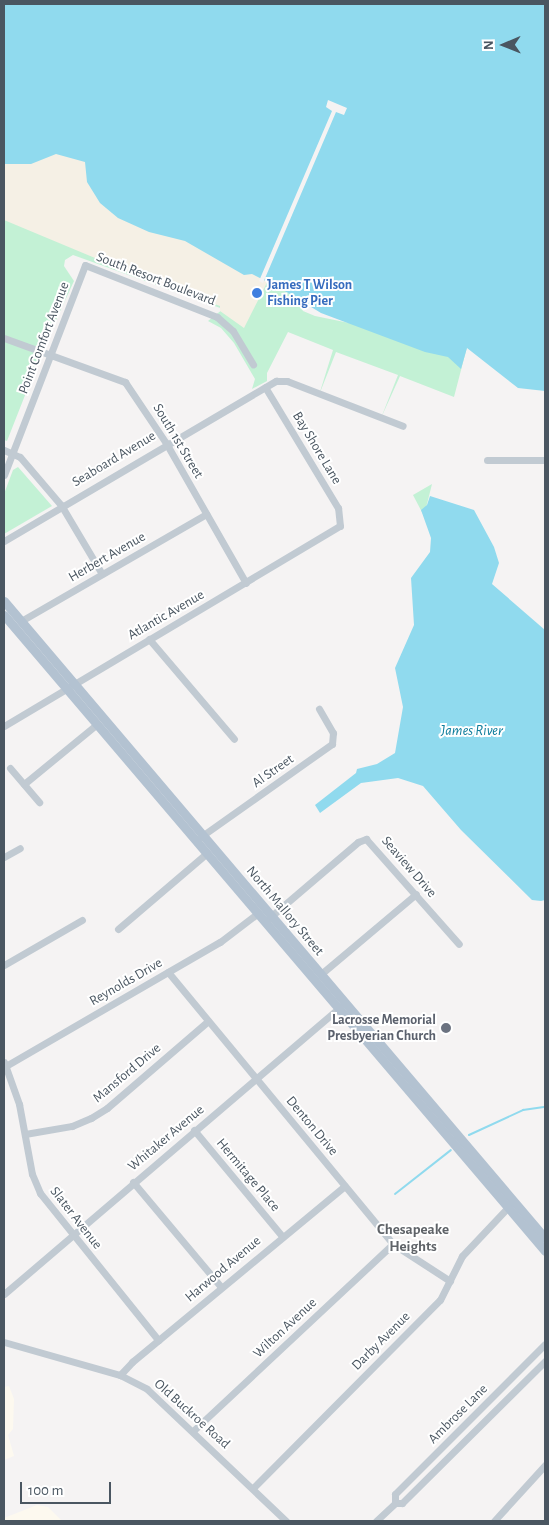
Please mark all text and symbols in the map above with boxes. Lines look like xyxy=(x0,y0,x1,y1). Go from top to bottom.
north arrow xyxy=(479,20,529,70)
text: N xyxy=(482,40,496,50)
street label: South Resort Boulevard xyxy=(94,249,218,309)
place label: James T Wilson Fishing Pier xyxy=(267,277,352,310)
street label: Point Comfort Avenue xyxy=(15,280,73,396)
marker: James T Wilson Fishing Pier xyxy=(251,287,263,299)
street label: South 1st Street xyxy=(149,401,207,481)
street label: Bay Shore Lane xyxy=(289,409,345,487)
street label: Seaboard Avenue xyxy=(69,427,159,491)
street label: Herbert Avenue xyxy=(66,528,148,586)
street label: Atlantic Avenue xyxy=(125,586,207,644)
water label: James River xyxy=(441,722,503,740)
street label: Al Street xyxy=(249,751,297,791)
street label: Seaview Drive xyxy=(378,833,440,901)
street label: North Mallory Street xyxy=(243,863,327,959)
street label: Reynolds Drive xyxy=(87,954,165,1010)
place label: Lacrosse Memorial Presbyerian Church xyxy=(327,1012,436,1044)
marker: Lacrosse Memorial Presbyerian Church xyxy=(440,1022,452,1034)
street label: Mansford Drive xyxy=(90,1040,164,1106)
street label: Denton Drive xyxy=(282,1093,342,1159)
street label: Whitaker Avenue xyxy=(125,1101,207,1175)
street label: Hermitage Place xyxy=(213,1135,283,1215)
street label: Slater Avenue xyxy=(46,1183,106,1253)
district label: Chesapeake Heights xyxy=(377,1220,449,1255)
street label: Harwood Avenue xyxy=(182,1232,264,1306)
street label: Wilton Avenue xyxy=(250,1294,320,1362)
street label: Darby Avenue xyxy=(348,1308,414,1374)
street label: Old Buckroe Road xyxy=(151,1376,233,1452)
street label: Ambrose Lane xyxy=(425,1381,491,1447)
scale bar xyxy=(22,1472,114,1504)
text: 100 m xyxy=(28,1483,63,1498)

